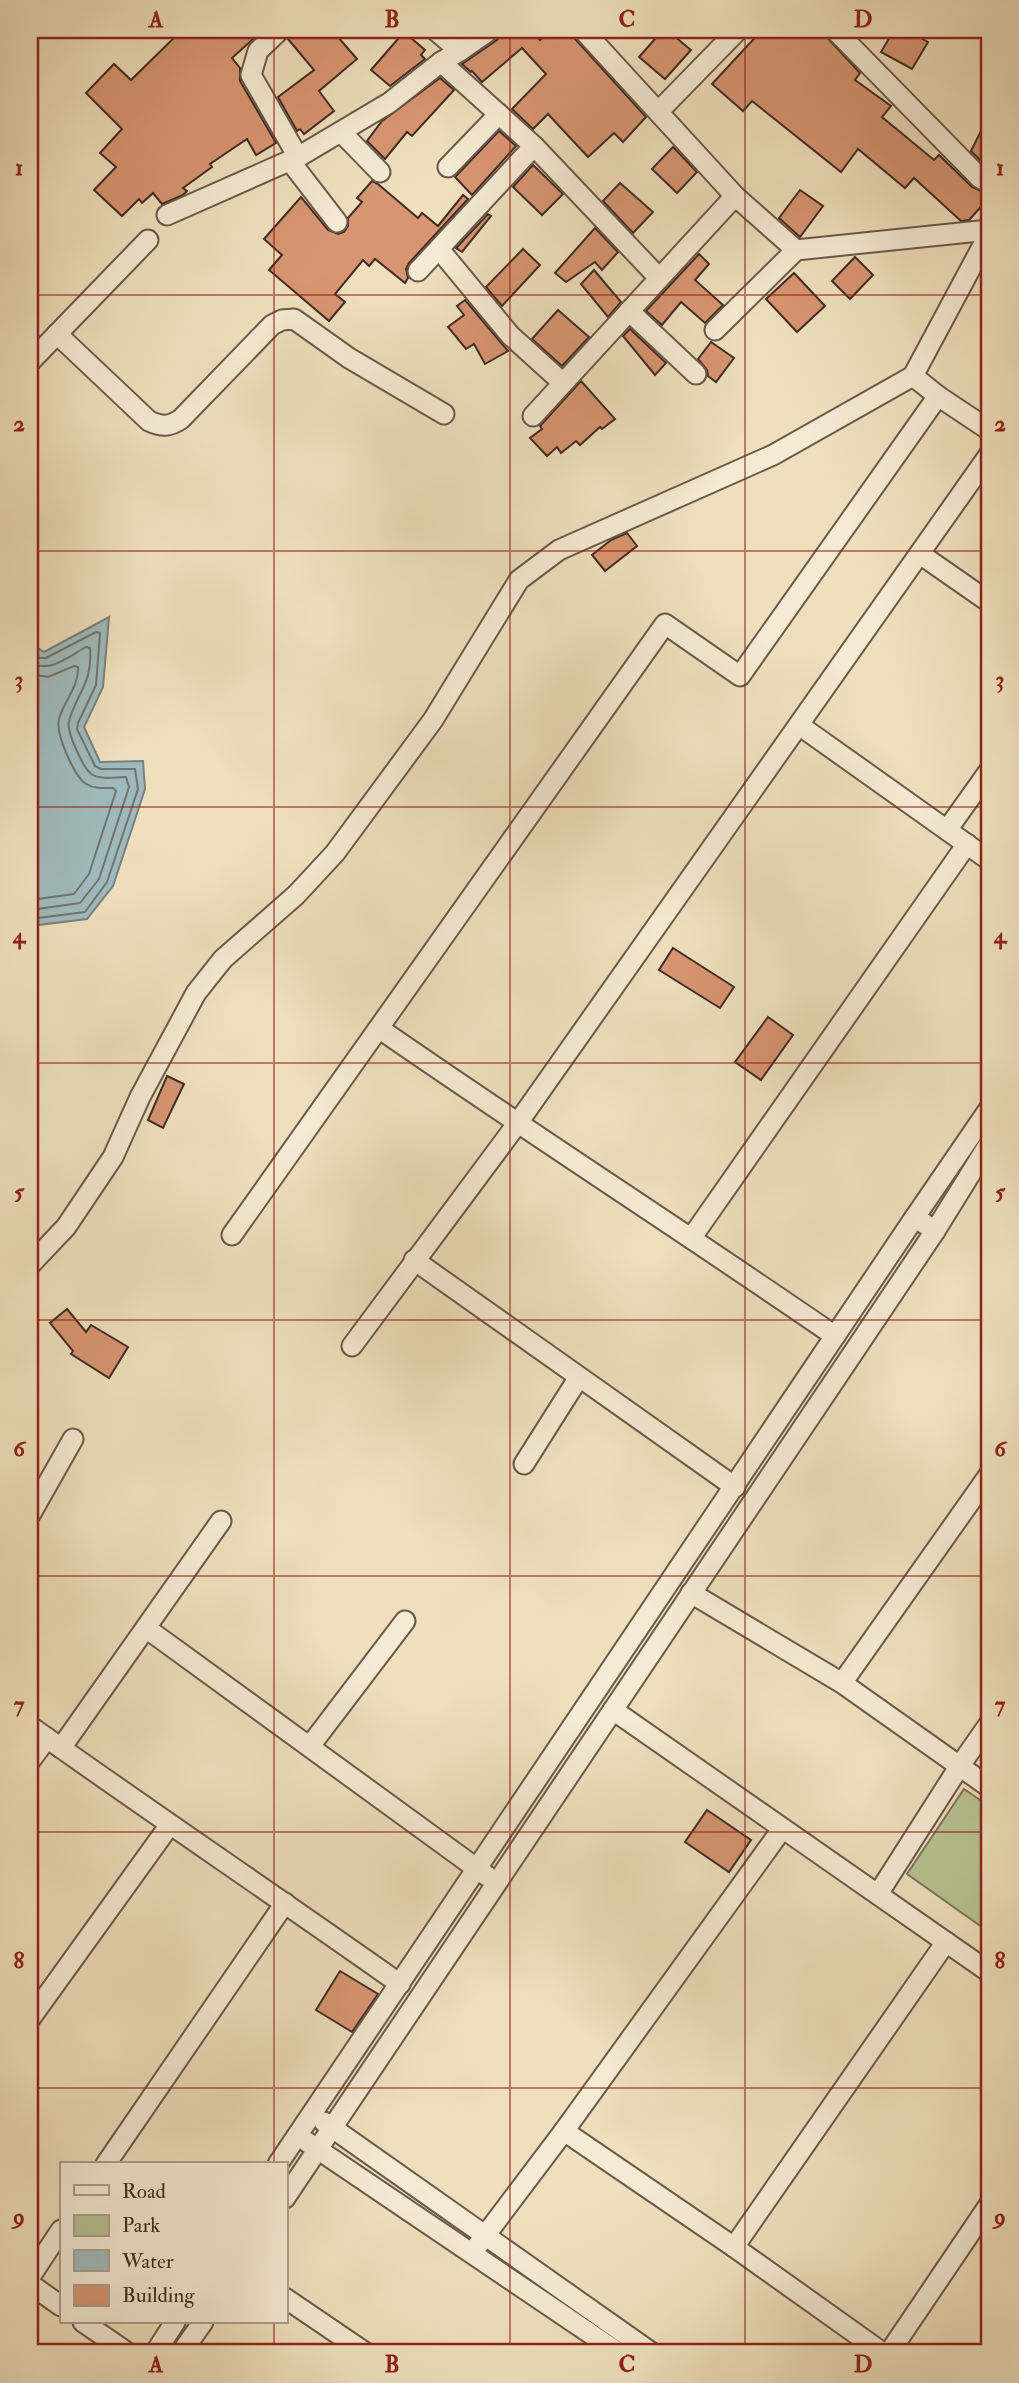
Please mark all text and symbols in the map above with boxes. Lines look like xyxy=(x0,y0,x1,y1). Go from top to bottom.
text: A xyxy=(148,5,164,34)
text: B xyxy=(384,5,400,34)
text: C xyxy=(619,5,635,34)
text: D xyxy=(854,5,872,34)
text: 1 xyxy=(15,153,23,182)
text: 1 xyxy=(996,153,1004,182)
text: 2 xyxy=(13,409,25,438)
text: 2 xyxy=(994,409,1006,438)
text: 3 xyxy=(15,665,23,694)
text: 3 xyxy=(996,665,1004,694)
text: 4 xyxy=(12,921,27,950)
text: 4 xyxy=(993,921,1008,950)
text: 5 xyxy=(14,1177,25,1206)
text: 5 xyxy=(995,1177,1006,1206)
text: 6 xyxy=(13,1434,27,1463)
text: 6 xyxy=(994,1434,1008,1463)
text: 7 xyxy=(14,1690,25,1719)
text: 7 xyxy=(995,1690,1006,1719)
text: 8 xyxy=(14,1946,25,1975)
text: 8 xyxy=(995,1946,1006,1975)
legend xyxy=(60,2162,287,2324)
text: Road xyxy=(122,2178,167,2205)
text: 9 xyxy=(11,2202,25,2231)
text: 9 xyxy=(992,2202,1006,2231)
text: Park xyxy=(122,2212,160,2239)
text: Water xyxy=(121,2248,174,2275)
text: Building xyxy=(122,2282,195,2309)
text: A xyxy=(148,2350,164,2379)
text: B xyxy=(384,2350,400,2379)
text: C xyxy=(619,2350,635,2379)
text: D xyxy=(854,2350,872,2379)

